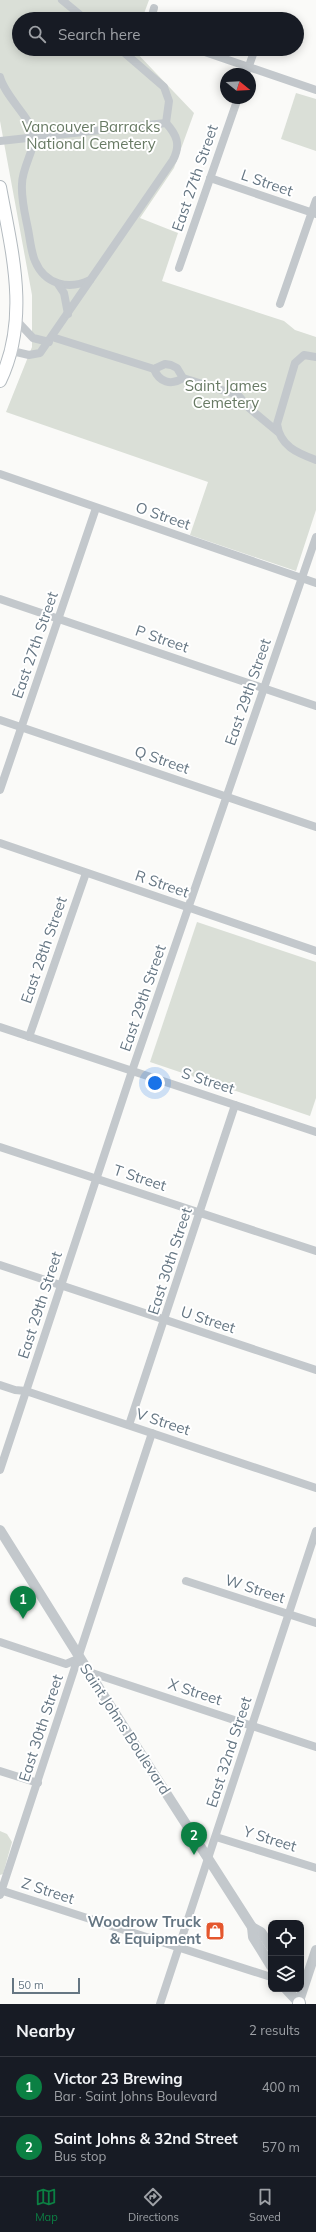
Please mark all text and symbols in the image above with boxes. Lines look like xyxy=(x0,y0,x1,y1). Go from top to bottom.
search box xyxy=(12,12,304,56)
icon: search xyxy=(26,23,48,45)
text: Search here xyxy=(58,25,140,44)
north arrow xyxy=(220,68,256,104)
park label: Vancouver Barracks National Cemetery xyxy=(22,117,160,153)
street label: East 27th Street xyxy=(167,122,222,234)
street label: L Street xyxy=(239,165,296,200)
park label: Saint James Cemetery xyxy=(185,376,267,412)
street label: O Street xyxy=(133,497,193,534)
street label: East 27th Street xyxy=(7,589,62,701)
street label: P Street xyxy=(133,621,191,656)
street label: East 29th Street xyxy=(220,636,275,748)
street label: Q Street xyxy=(132,741,192,778)
street label: R Street xyxy=(133,865,192,902)
street label: East 28th Street xyxy=(16,894,71,1006)
street label: East 29th Street xyxy=(115,942,170,1054)
street label: S Street xyxy=(179,1063,237,1098)
your location xyxy=(145,1073,165,1093)
street label: T Street xyxy=(111,1160,169,1195)
street label: East 30th Street xyxy=(143,1205,196,1317)
street label: East 29th Street xyxy=(13,1249,66,1361)
street label: U Street xyxy=(178,1302,238,1337)
street label: V Street xyxy=(134,1404,193,1439)
street label: W Street xyxy=(223,1570,288,1607)
pin: 1 xyxy=(10,1586,36,1619)
street label: Saint Johns Boulevard xyxy=(76,1660,175,1798)
street label: East 30th Street xyxy=(14,1672,67,1784)
street label: X Street xyxy=(166,1674,224,1709)
street label: East 32nd Street xyxy=(202,1694,255,1810)
street label: Y Street xyxy=(240,1821,299,1856)
pin: 2 xyxy=(181,1822,207,1855)
street label: Z Street xyxy=(19,1873,77,1908)
place label: Woodrow Truck & Equipment xyxy=(87,1912,202,1948)
shop icon: Woodrow Truck & Equipment xyxy=(204,1920,226,1942)
map controls xyxy=(268,1920,304,1992)
button: locate xyxy=(268,1920,304,1956)
button: layers xyxy=(268,1956,304,1992)
scale bar xyxy=(12,1976,80,1995)
text: 50 m xyxy=(18,1978,44,1992)
text: Nearby xyxy=(16,2020,75,2041)
text: 2 results xyxy=(249,2022,300,2038)
text: Victor 23 Brewing xyxy=(54,2069,183,2088)
text: 1 xyxy=(25,2079,33,2095)
text: 400 m xyxy=(262,2079,300,2095)
text: Bar · Saint Johns Boulevard xyxy=(54,2088,217,2104)
text: Saint Johns & 32nd Street xyxy=(54,2129,238,2148)
text: 2 xyxy=(25,2139,33,2155)
text: 570 m xyxy=(262,2139,300,2155)
text: Bus stop xyxy=(54,2148,106,2164)
tab: Map xyxy=(35,2186,58,2224)
tab: Directions xyxy=(128,2186,179,2224)
tab: Saved xyxy=(249,2186,281,2224)

